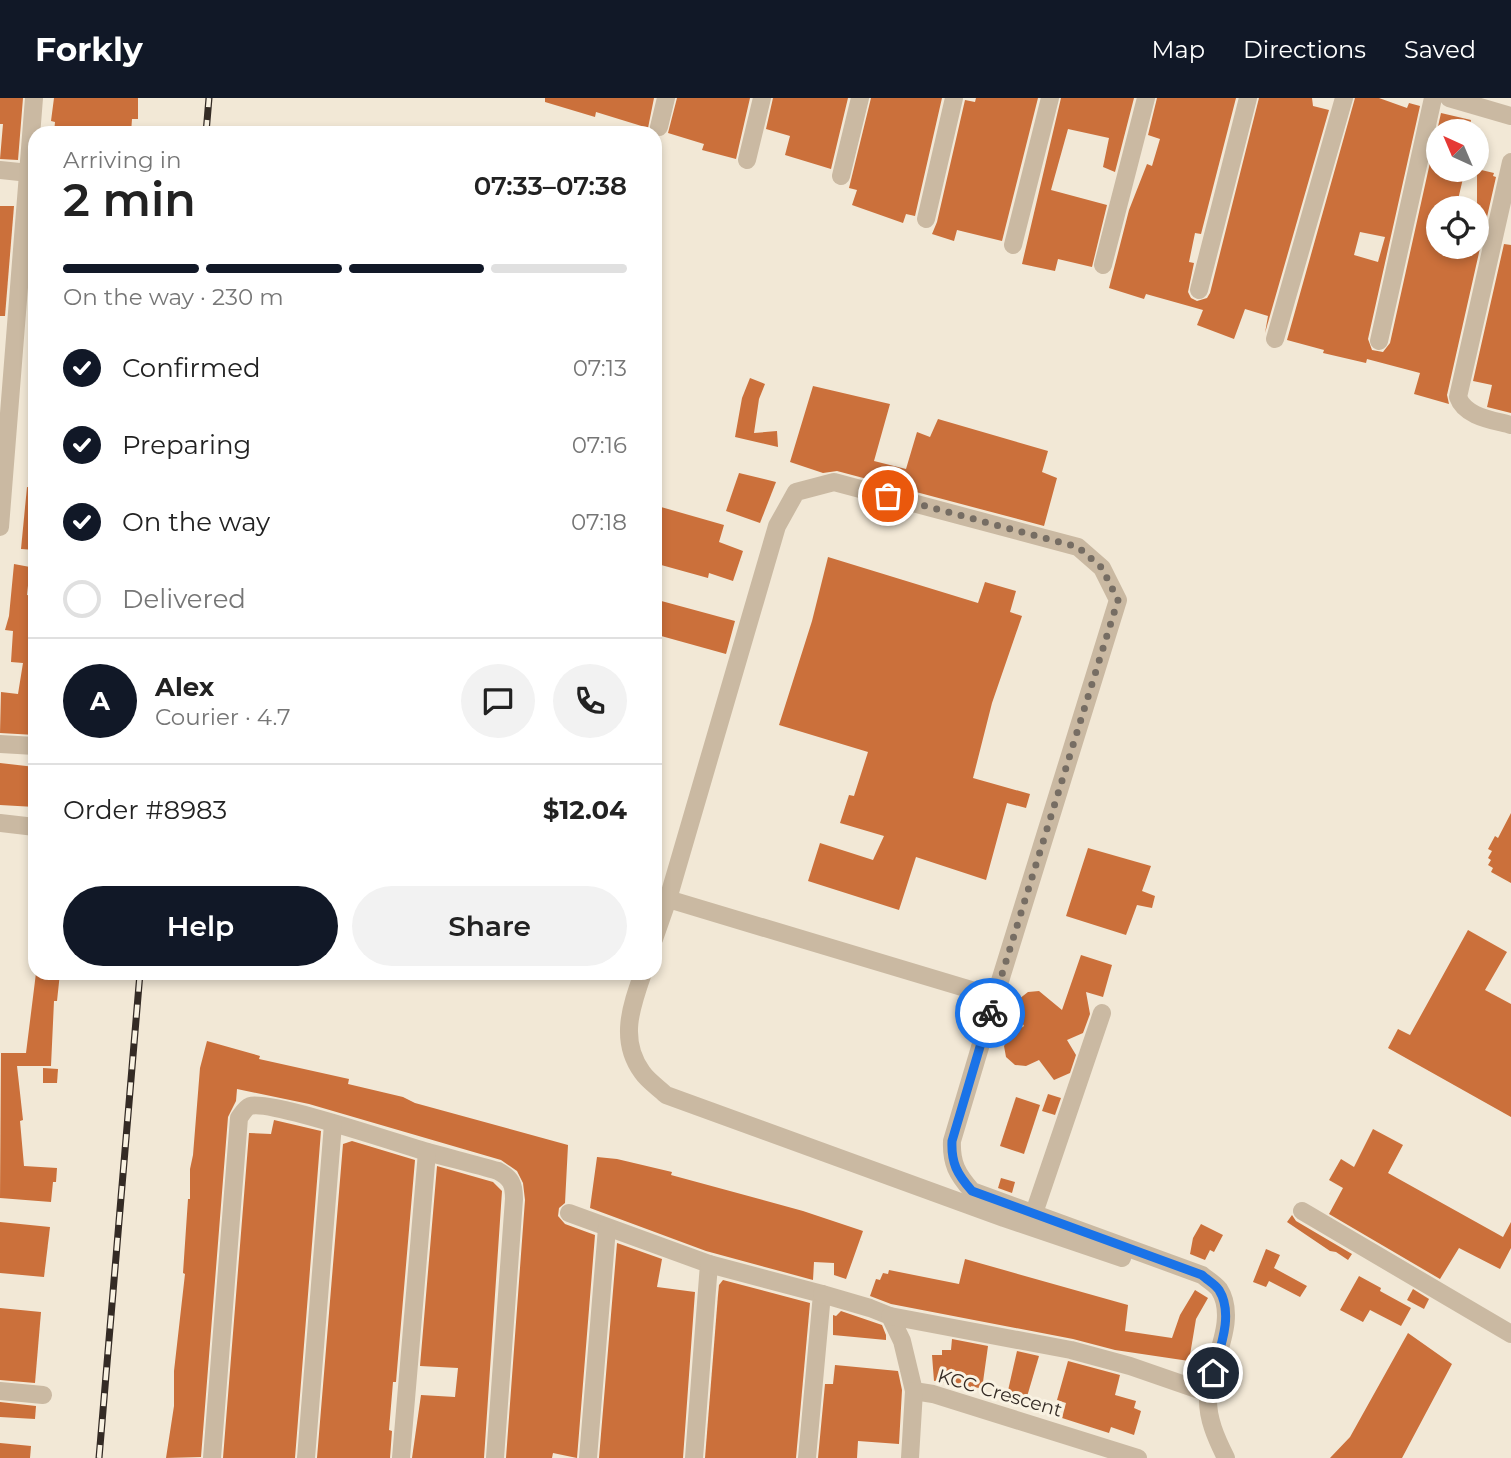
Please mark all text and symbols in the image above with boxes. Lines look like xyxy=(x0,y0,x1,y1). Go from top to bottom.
text: Forkly xyxy=(35,29,143,69)
text: Map xyxy=(1152,35,1205,64)
text: Directions xyxy=(1243,35,1366,64)
text: Saved xyxy=(1404,35,1476,64)
north arrow xyxy=(1426,119,1489,182)
map controls xyxy=(1426,119,1489,259)
text: Arriving in xyxy=(63,146,182,174)
text: 07:33–07:38 xyxy=(474,170,627,202)
text: 2 min xyxy=(63,171,196,228)
button: locate xyxy=(1426,196,1489,259)
text: On the way · 230 m xyxy=(63,283,284,311)
icon: check xyxy=(63,349,101,387)
text: Confirmed xyxy=(122,352,261,384)
text: 07:13 xyxy=(573,354,627,382)
icon: check xyxy=(63,426,101,464)
text: Preparing xyxy=(122,429,251,461)
text: 07:16 xyxy=(572,431,627,459)
pin xyxy=(858,466,918,526)
icon: bag xyxy=(869,477,907,515)
icon: check xyxy=(63,503,101,541)
text: On the way xyxy=(122,506,270,538)
text: 07:18 xyxy=(571,508,627,536)
text: Delivered xyxy=(122,583,246,615)
button: chat xyxy=(461,664,535,738)
button: phone xyxy=(553,664,627,738)
text: Alex xyxy=(155,671,214,703)
text: A xyxy=(90,685,110,717)
text: Courier · 4.7 xyxy=(155,703,291,731)
text: Order #8983 xyxy=(63,794,227,826)
text: $12.04 xyxy=(543,794,627,826)
button: Help xyxy=(63,886,338,966)
button: Share xyxy=(352,886,627,966)
courier xyxy=(955,978,1025,1048)
icon: bike xyxy=(971,994,1009,1032)
pin xyxy=(1183,1343,1243,1403)
icon: home xyxy=(1194,1354,1232,1392)
street label: KCC Crescent xyxy=(935,1364,1065,1422)

